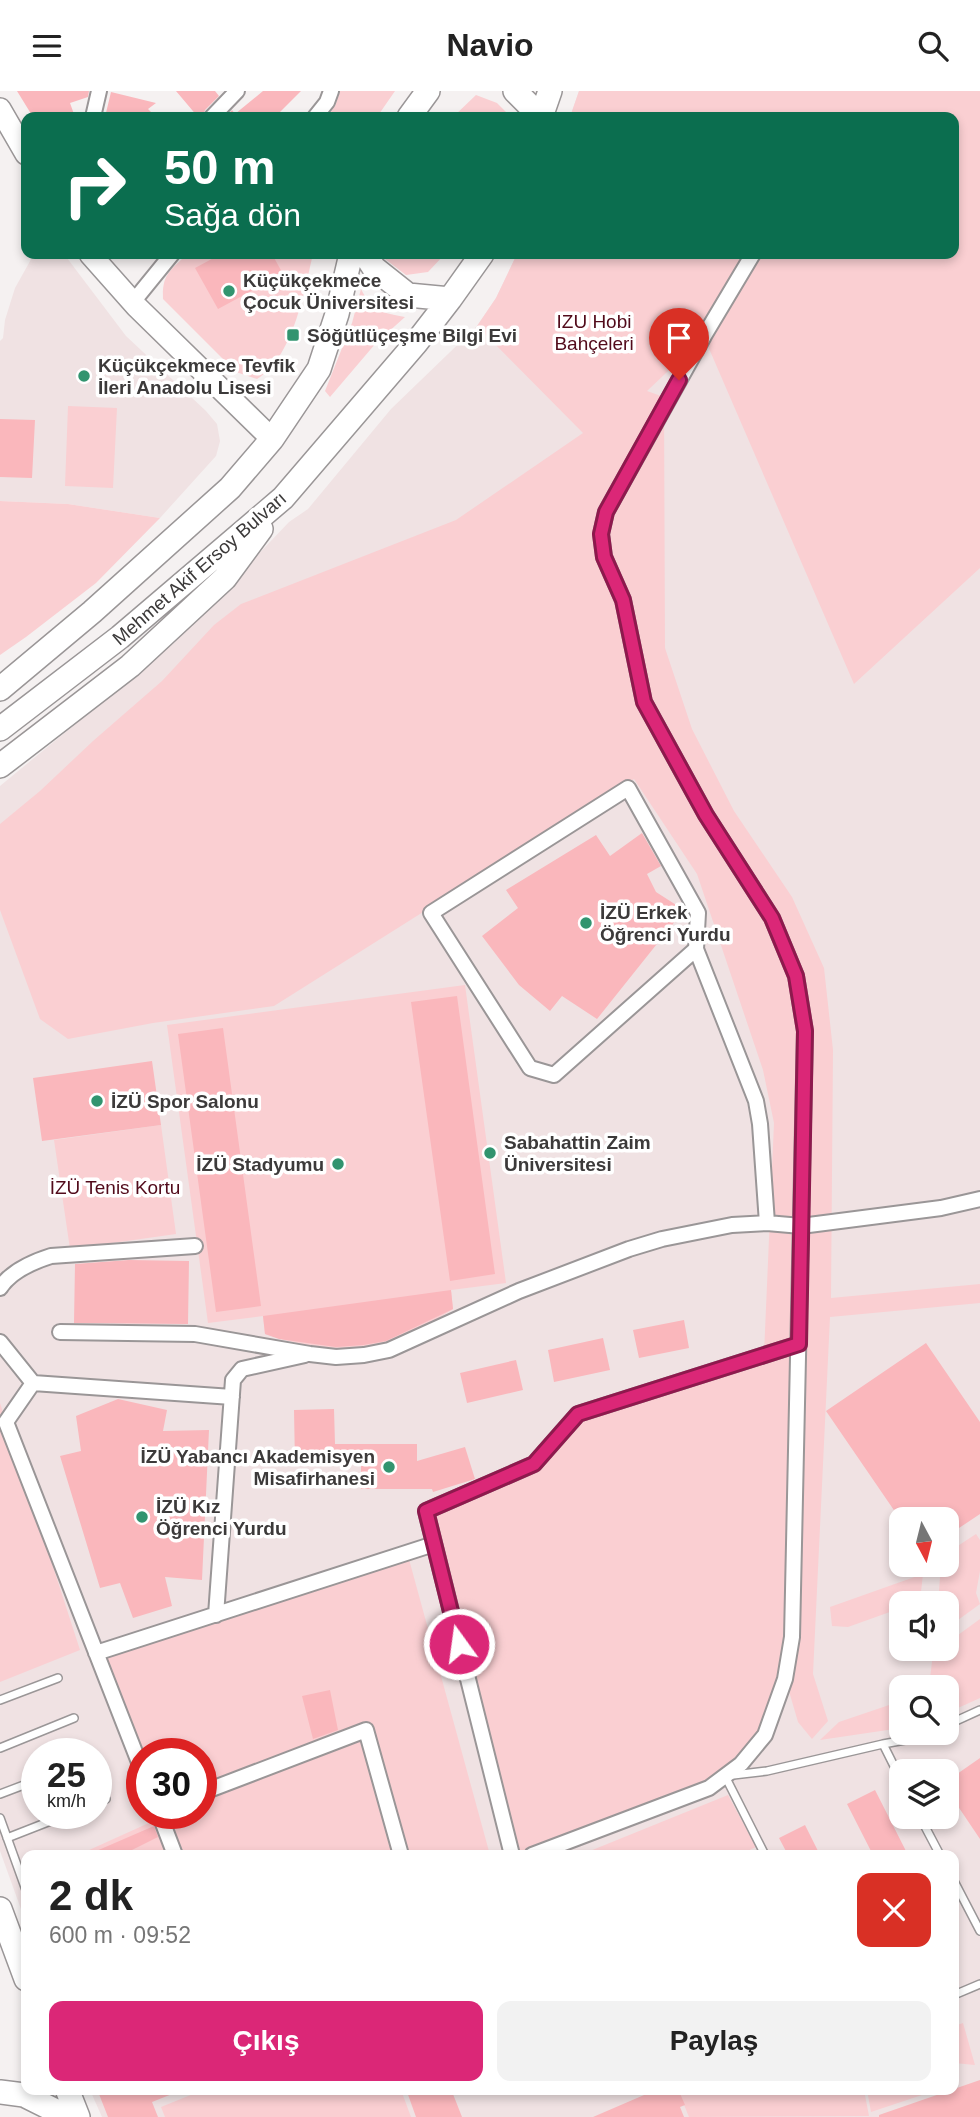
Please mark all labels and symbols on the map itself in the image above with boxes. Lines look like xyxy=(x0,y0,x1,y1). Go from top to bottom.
place label: Küçükçekmece Çocuk Üniversitesi xyxy=(243,270,414,313)
marker: Küçükçekmece Çocuk Üniversitesi xyxy=(221,283,237,299)
pin xyxy=(649,308,709,380)
park label: IZU Hobi Bahçeleri xyxy=(554,311,634,354)
place label: Söğütlüçeşme Bilgi Evi xyxy=(307,325,517,346)
marker: Söğütlüçeşme Bilgi Evi xyxy=(285,327,301,343)
place label: Küçükçekmece Tevfik İleri Anadolu Lisesi xyxy=(98,355,296,398)
marker: Küçükçekmece Tevfik İleri Anadolu Lisesi xyxy=(76,368,92,384)
street label: Mehmet Akif Ersoy Bulvarı xyxy=(108,487,290,649)
place label: İZÜ Erkek Öğrenci Yurdu xyxy=(600,902,731,945)
marker: İZÜ Erkek Öğrenci Yurdu xyxy=(578,915,594,931)
place label: İZÜ Spor Salonu xyxy=(111,1091,259,1112)
marker: İZÜ Spor Salonu xyxy=(89,1093,105,1109)
place label: Sabahattin Zaim Üniversitesi xyxy=(504,1132,651,1175)
marker: Sabahattin Zaim Üniversitesi xyxy=(482,1145,498,1161)
place label: İZÜ Stadyumu xyxy=(196,1154,324,1175)
marker: İZÜ Stadyumu xyxy=(330,1156,346,1172)
park label: İZÜ Tenis Kortu xyxy=(50,1177,180,1198)
place label: İZÜ Yabancı Akademisyen Misafirhanesi xyxy=(141,1446,375,1489)
marker: İZÜ Yabancı Akademisyen Misafirhanesi xyxy=(381,1459,397,1475)
place label: İZÜ Kız Öğrenci Yurdu xyxy=(156,1496,287,1539)
north arrow xyxy=(889,1507,959,1577)
marker: İZÜ Kız Öğrenci Yurdu xyxy=(134,1509,150,1525)
position arrow xyxy=(422,1607,496,1681)
speed limit sign: 30 xyxy=(126,1738,217,1829)

